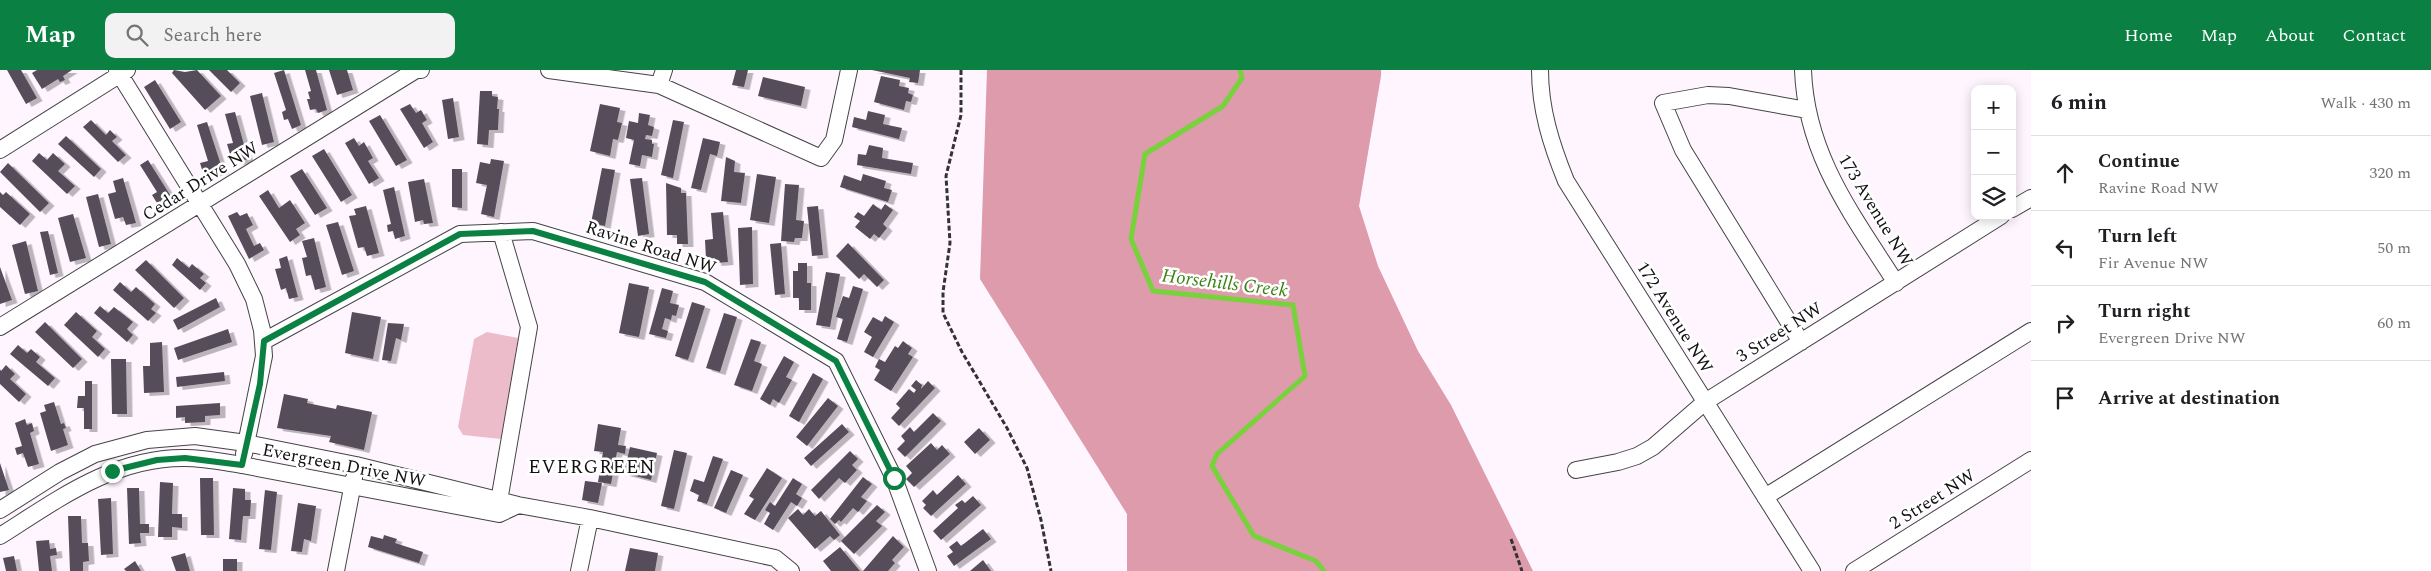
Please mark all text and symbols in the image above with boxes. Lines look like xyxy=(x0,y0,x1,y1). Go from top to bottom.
search box xyxy=(105,13,455,58)
text: Map xyxy=(25,17,75,53)
icon: search xyxy=(123,21,151,49)
text: Search here xyxy=(163,21,262,50)
text: Home xyxy=(2124,22,2173,49)
text: Map xyxy=(2201,22,2237,49)
text: About xyxy=(2265,22,2315,49)
text: Contact xyxy=(2343,22,2406,49)
map controls xyxy=(1971,85,2016,220)
button: + xyxy=(1971,85,2016,130)
text: 6 min xyxy=(2051,87,2107,119)
text: Walk · 430 m xyxy=(2320,91,2411,115)
button: − xyxy=(1971,130,2016,175)
street label: Cedar Drive NW xyxy=(137,135,264,228)
text: Continue xyxy=(2098,147,2180,176)
street label: 173 Avenue NW xyxy=(1831,149,1920,272)
icon: ahead xyxy=(2051,159,2079,187)
text: 320 m xyxy=(2369,161,2411,185)
button: layers xyxy=(1971,175,2016,220)
text: Ravine Road NW xyxy=(2098,176,2219,200)
street label: Ravine Road NW xyxy=(582,214,720,281)
text: Turn left xyxy=(2098,222,2177,251)
icon: left xyxy=(2051,234,2079,262)
text: 50 m xyxy=(2377,236,2411,260)
text: Fir Avenue NW xyxy=(2098,251,2208,275)
street label: 172 Avenue NW xyxy=(1629,256,1720,379)
water label: Horsehills Creek xyxy=(1160,261,1290,306)
street label: 3 Street NW xyxy=(1731,295,1828,370)
text: Turn right xyxy=(2098,297,2191,326)
icon: right xyxy=(2051,309,2079,337)
text: 60 m xyxy=(2377,311,2411,335)
text: Evergreen Drive NW xyxy=(2098,326,2245,350)
icon: arrive xyxy=(2051,384,2079,412)
text: Arrive at destination xyxy=(2098,384,2280,413)
street label: Evergreen Drive NW xyxy=(260,436,428,495)
district label: EVERGREEN xyxy=(528,453,656,482)
route end xyxy=(101,460,124,483)
street label: 2 Street NW xyxy=(1884,462,1981,537)
route start xyxy=(883,467,906,490)

